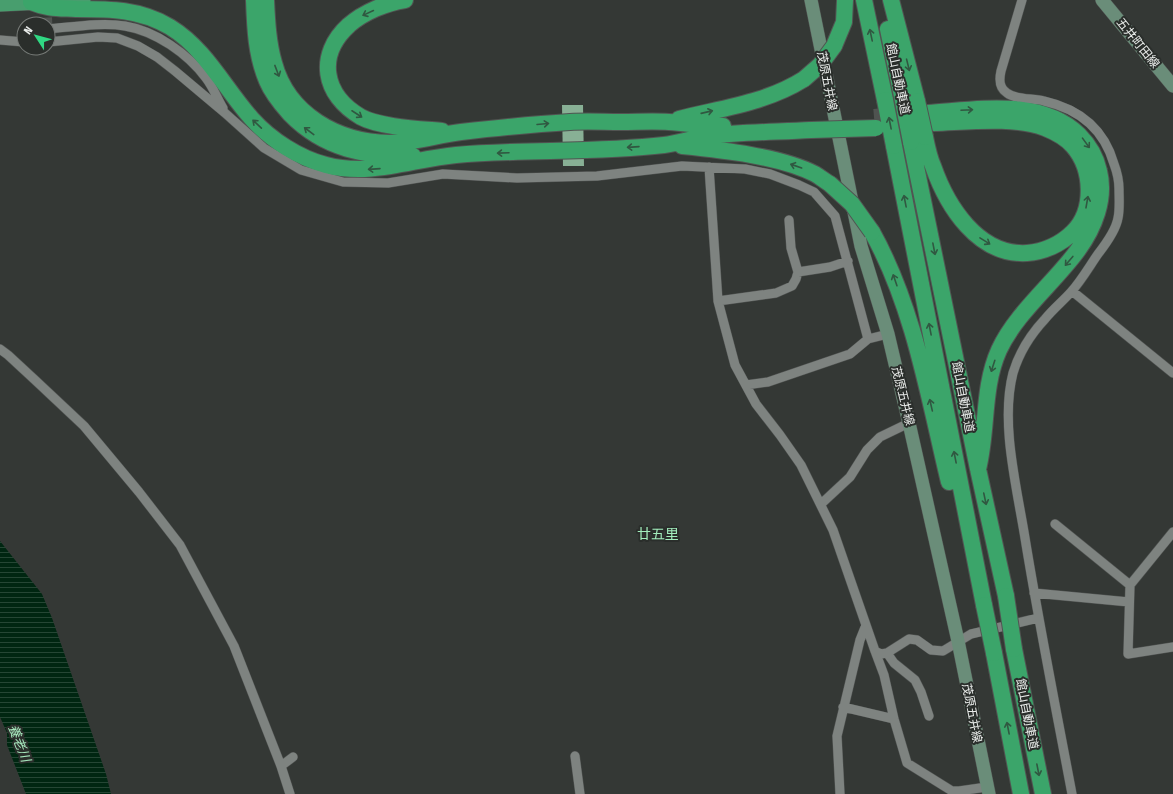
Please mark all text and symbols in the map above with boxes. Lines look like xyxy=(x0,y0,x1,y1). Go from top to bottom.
one-way arrow xyxy=(362,10,374,17)
street label: 五井町田線 xyxy=(1114,15,1162,71)
north arrow xyxy=(16,16,56,56)
text: N xyxy=(21,24,36,37)
one-way arrow xyxy=(867,29,875,42)
street label: 館山自動車道 xyxy=(884,42,912,116)
street label: 茂原五井線 xyxy=(814,50,840,112)
one-way arrow xyxy=(904,58,912,71)
one-way arrow xyxy=(273,64,281,76)
one-way arrow xyxy=(960,107,973,114)
one-way arrow xyxy=(701,108,714,116)
one-way arrow xyxy=(351,111,363,119)
one-way arrow xyxy=(885,117,893,130)
one-way arrow xyxy=(252,119,262,129)
one-way arrow xyxy=(536,121,549,128)
one-way arrow xyxy=(304,126,315,135)
one-way arrow xyxy=(1082,138,1090,149)
one-way arrow xyxy=(627,143,640,150)
one-way arrow xyxy=(497,150,510,157)
one-way arrow xyxy=(789,162,802,169)
one-way arrow xyxy=(368,165,381,172)
one-way arrow xyxy=(900,195,908,208)
one-way arrow xyxy=(1083,196,1091,209)
one-way arrow xyxy=(979,237,990,245)
one-way arrow xyxy=(930,242,938,255)
one-way arrow xyxy=(1064,256,1073,267)
one-way arrow xyxy=(891,274,898,287)
one-way arrow xyxy=(925,323,933,336)
one-way arrow xyxy=(989,359,997,371)
street label: 館山自動車道 xyxy=(949,360,977,434)
street label: 茂原五井線 xyxy=(889,365,917,427)
one-way arrow xyxy=(926,399,934,412)
one-way arrow xyxy=(950,451,958,464)
one-way arrow xyxy=(981,493,989,506)
district label: 廿五里 xyxy=(637,526,679,543)
street label: 館山自動車道 xyxy=(1013,677,1041,751)
street label: 茂原五井線 xyxy=(959,682,985,744)
water label: 養老川 xyxy=(6,722,34,766)
one-way arrow xyxy=(1004,722,1012,735)
one-way arrow xyxy=(1034,763,1042,776)

